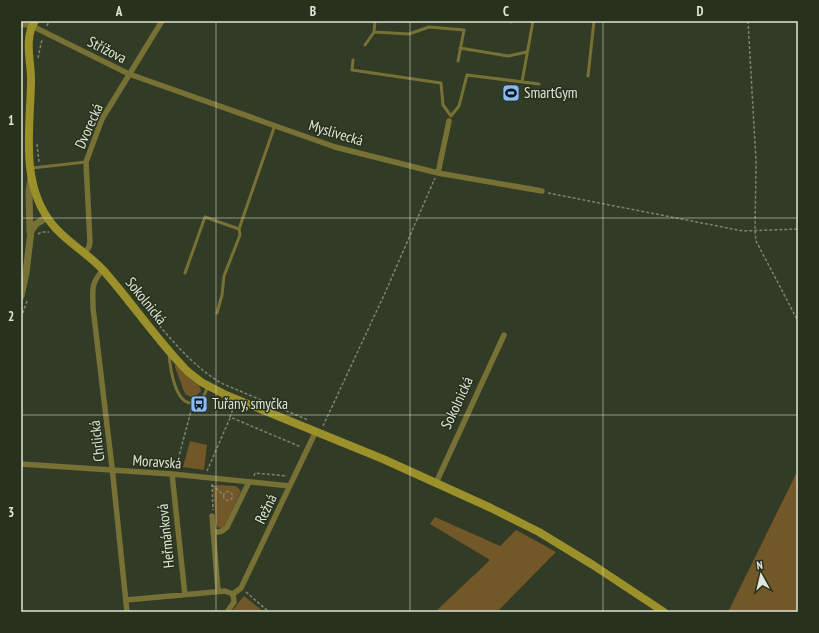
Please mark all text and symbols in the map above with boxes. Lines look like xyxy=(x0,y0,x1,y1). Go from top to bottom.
text: A xyxy=(115,3,123,20)
text: B xyxy=(310,3,316,20)
text: C xyxy=(503,3,509,20)
text: D xyxy=(697,3,704,20)
street label: Střížova xyxy=(85,32,130,67)
sports icon: SmartGym xyxy=(501,83,521,103)
place label: SmartGym xyxy=(524,83,578,102)
street label: Dvorecká xyxy=(70,100,107,151)
text: 1 xyxy=(8,112,14,129)
street label: Myslivecká xyxy=(307,115,366,150)
street label: Sokolnická xyxy=(122,273,171,328)
text: 2 xyxy=(8,308,14,325)
street label: Sokolnická xyxy=(436,374,477,432)
bus stop icon: Tuřany, smyčka xyxy=(189,394,209,414)
place label: Tuřany, smyčka xyxy=(212,394,288,413)
street label: Chrlická xyxy=(85,419,108,463)
street label: Moravská xyxy=(132,450,182,473)
street label: Režná xyxy=(250,491,281,527)
street label: Heřmánková xyxy=(153,503,178,569)
text: 3 xyxy=(8,504,14,521)
north arrow xyxy=(741,555,781,595)
text: N xyxy=(756,558,764,572)

